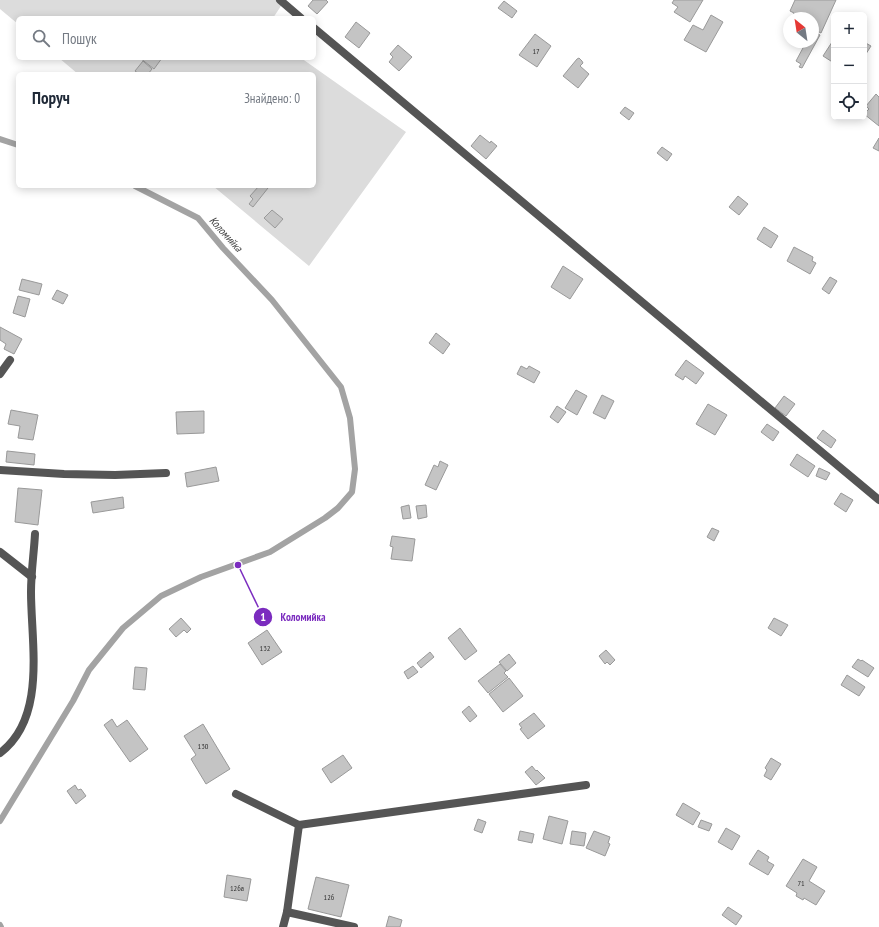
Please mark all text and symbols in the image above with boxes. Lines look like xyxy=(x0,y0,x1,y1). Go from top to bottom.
north arrow xyxy=(783,12,819,48)
map controls xyxy=(831,12,867,120)
button: + xyxy=(831,12,867,48)
search box xyxy=(16,16,316,60)
icon: search xyxy=(30,27,52,49)
text: Пошук xyxy=(62,29,97,48)
house number: 17 xyxy=(532,46,540,56)
button: − xyxy=(831,48,867,84)
button: locate xyxy=(831,84,867,120)
text: Поруч xyxy=(32,87,70,109)
text: Знайдено: 0 xyxy=(244,90,300,107)
water label: Коломийка xyxy=(206,213,246,255)
callout: Коломийка xyxy=(253,605,334,628)
text: 1 xyxy=(260,609,266,624)
text: Коломийка xyxy=(280,610,326,624)
house number: 132 xyxy=(260,643,271,653)
house number: 130 xyxy=(198,741,209,751)
house number: 71 xyxy=(797,878,805,888)
house number: 126а xyxy=(230,883,244,893)
house number: 126 xyxy=(324,892,335,902)

